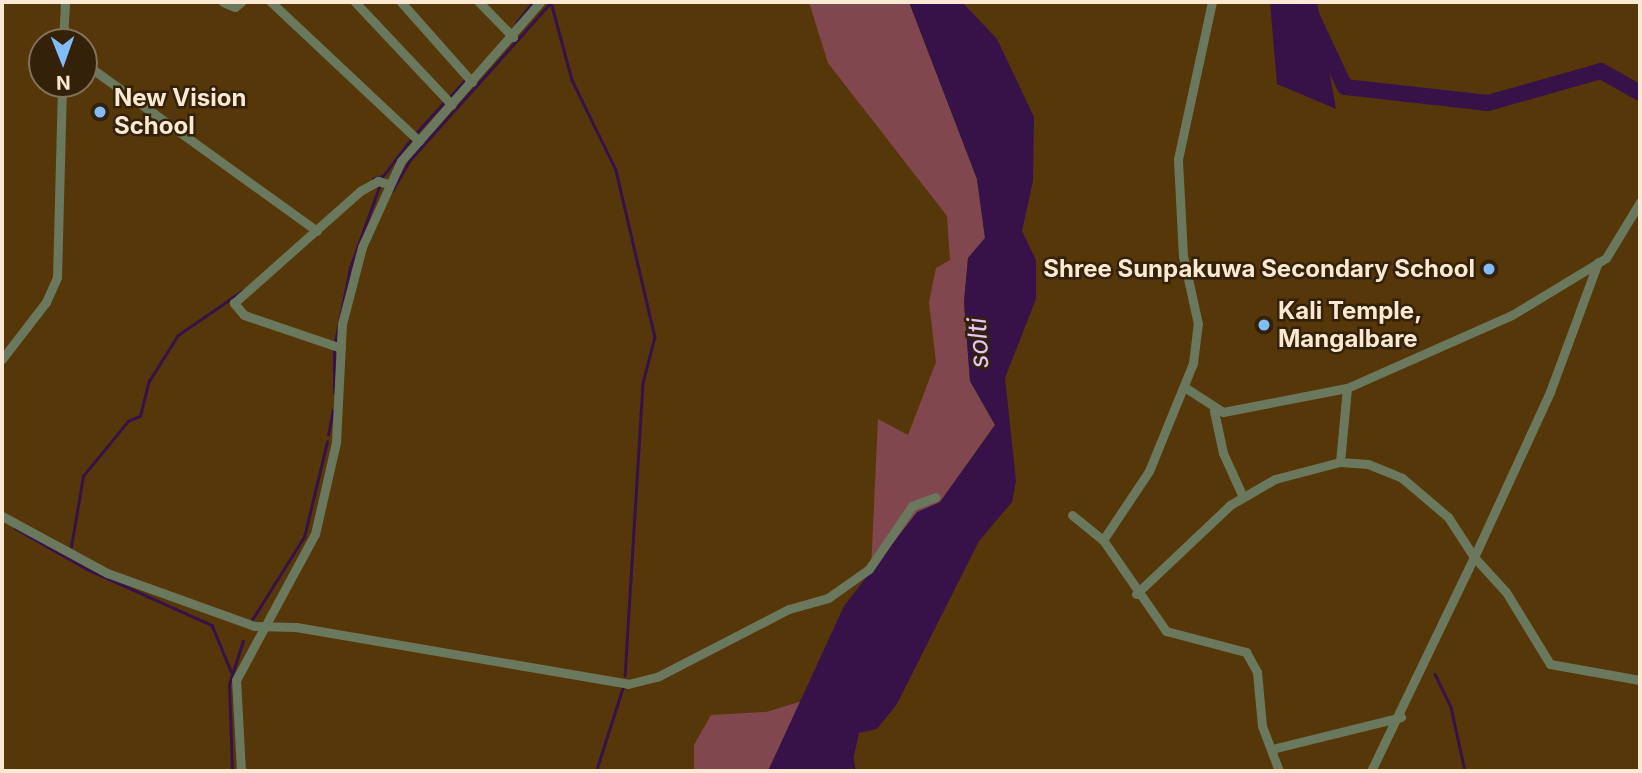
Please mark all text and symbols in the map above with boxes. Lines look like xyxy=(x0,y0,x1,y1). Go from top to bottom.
north arrow xyxy=(28,28,98,98)
text: N xyxy=(56,71,71,94)
place label: New Vision School xyxy=(114,84,246,140)
marker: New Vision School xyxy=(92,104,108,120)
place label: Shree Sunpakuwa Secondary School xyxy=(1043,255,1475,283)
marker: Shree Sunpakuwa Secondary School xyxy=(1481,261,1497,277)
place label: Kali Temple, Mangalbare xyxy=(1278,297,1422,353)
water label: solti xyxy=(961,317,995,369)
marker: Kali Temple, Mangalbare xyxy=(1256,317,1272,333)

